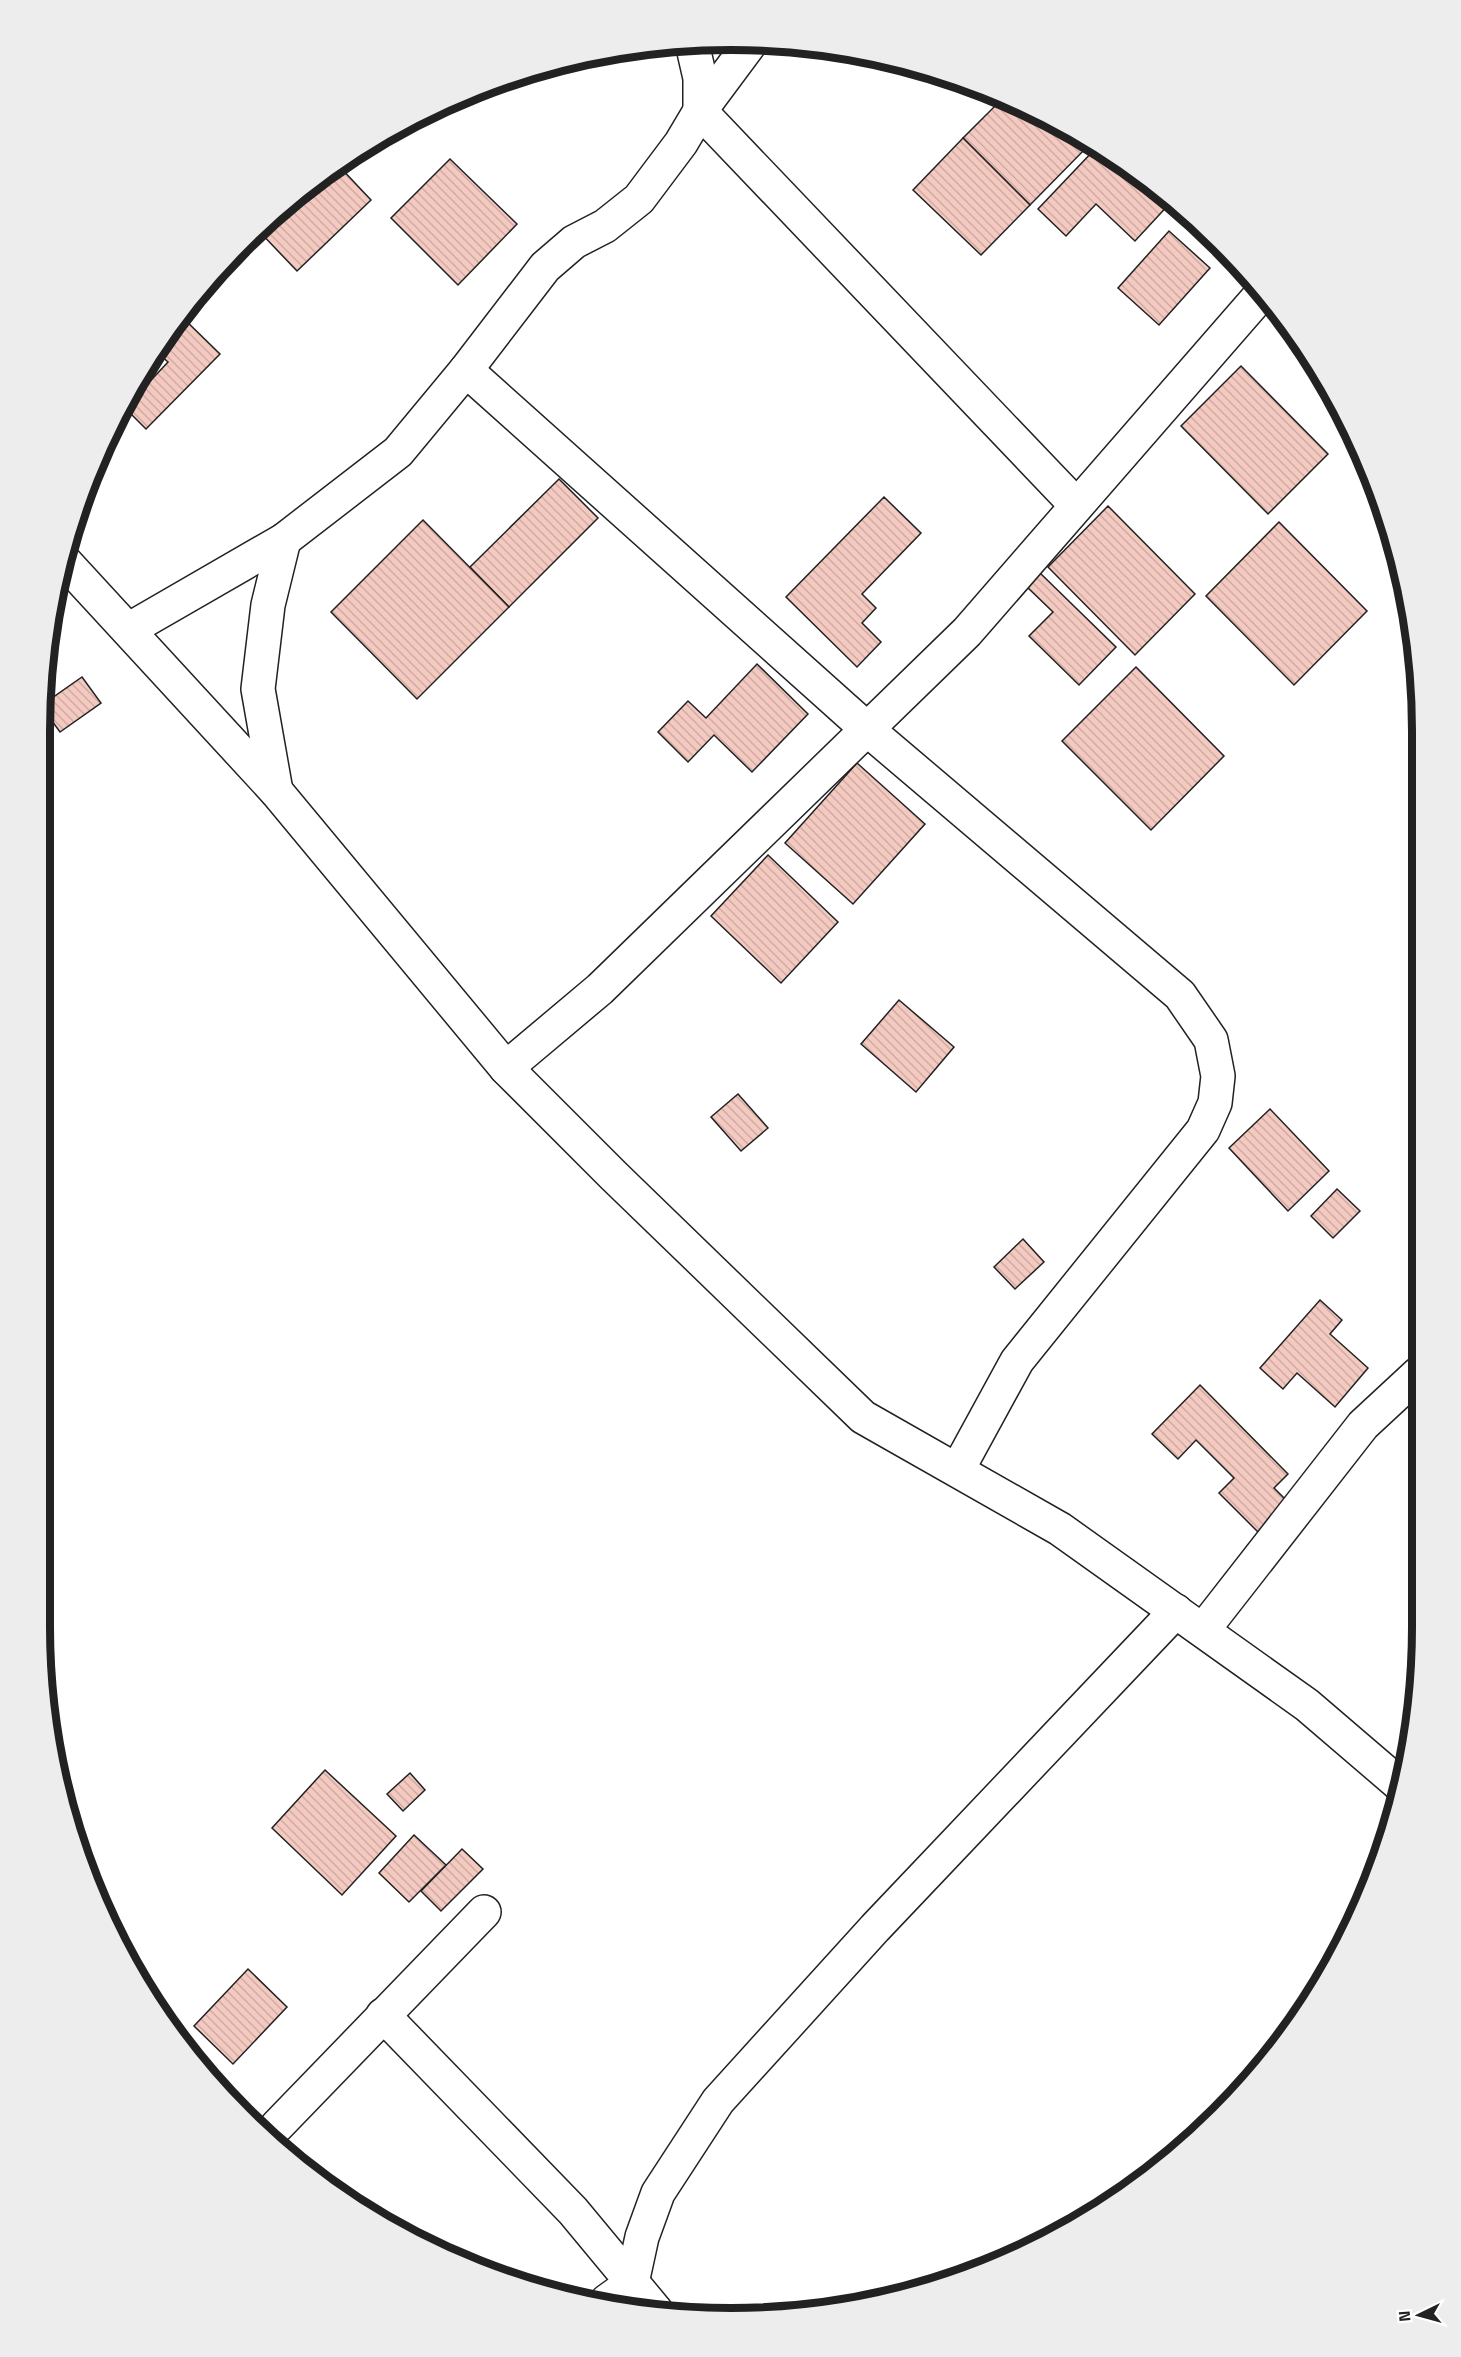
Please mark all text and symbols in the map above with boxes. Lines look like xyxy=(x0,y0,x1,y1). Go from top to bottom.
north arrow xyxy=(1389,2285,1449,2345)
text: N xyxy=(1392,2310,1416,2323)

